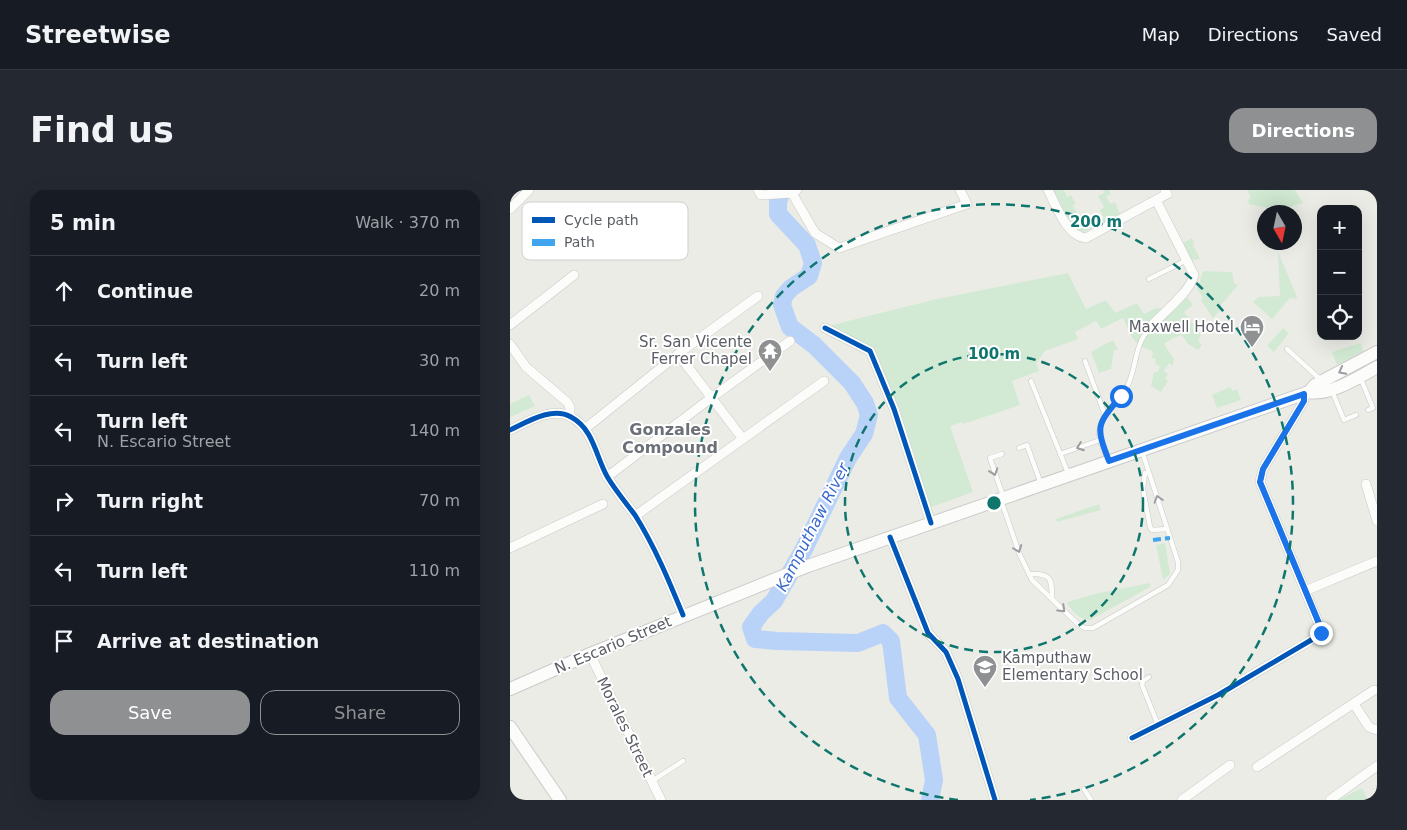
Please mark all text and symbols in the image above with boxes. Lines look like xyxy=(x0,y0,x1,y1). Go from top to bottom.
text: Streetwise xyxy=(25,21,171,49)
text: Map xyxy=(1142,24,1180,45)
text: Directions xyxy=(1208,24,1298,45)
text: Saved xyxy=(1326,24,1382,45)
button: Directions xyxy=(1229,108,1377,153)
text: Find us xyxy=(30,110,174,150)
legend xyxy=(522,202,688,260)
north arrow xyxy=(1257,205,1302,250)
map controls xyxy=(1317,205,1362,340)
button: + xyxy=(1317,205,1362,250)
text: 5 min xyxy=(50,211,116,235)
text: Cycle path xyxy=(564,212,639,228)
text: Walk · 370 m xyxy=(355,213,460,232)
text: 200 m xyxy=(1070,213,1122,231)
text: Path xyxy=(564,234,595,250)
button: − xyxy=(1317,250,1362,295)
icon: ahead xyxy=(50,277,78,305)
text: Continue xyxy=(97,280,193,302)
text: 20 m xyxy=(419,281,460,300)
button: locate xyxy=(1317,295,1362,340)
hotel icon: Maxwell Hotel xyxy=(1239,314,1265,348)
place label: Maxwell Hotel xyxy=(1129,318,1234,336)
place label: Sr. San Vicente Ferrer Chapel xyxy=(639,333,752,368)
temple icon: Sr. San Vicente Ferrer Chapel xyxy=(757,338,783,372)
text: 100 m xyxy=(968,345,1020,363)
icon: left xyxy=(50,347,78,375)
text: Turn left xyxy=(97,350,188,372)
text: 30 m xyxy=(419,351,460,370)
one-way arrow xyxy=(1339,365,1348,375)
route start xyxy=(1110,385,1133,408)
text: Turn left xyxy=(97,410,188,432)
icon: left xyxy=(50,417,78,445)
district label: Gonzales Compound xyxy=(622,420,718,457)
text: 140 m xyxy=(409,421,460,440)
text: N. Escario Street xyxy=(97,432,231,451)
one-way arrow xyxy=(1077,441,1085,451)
water label: Kamputhaw River xyxy=(772,459,854,595)
one-way arrow xyxy=(988,467,998,475)
icon: right xyxy=(50,487,78,515)
text: Turn right xyxy=(97,490,203,512)
text: 70 m xyxy=(419,491,460,510)
centre of rings xyxy=(985,494,1003,512)
one-way arrow xyxy=(1153,495,1163,504)
one-way arrow xyxy=(1012,544,1022,553)
icon: left xyxy=(50,557,78,585)
text: Turn left xyxy=(97,560,188,582)
text: 110 m xyxy=(409,561,460,580)
one-way arrow xyxy=(1057,603,1066,612)
street label: N. Escario Street xyxy=(552,612,674,678)
route end xyxy=(1310,622,1333,645)
icon: arrive xyxy=(50,627,78,655)
text: Arrive at destination xyxy=(97,630,319,652)
place label: Kamputhaw Elementary School xyxy=(1002,649,1143,684)
school or university icon: Kamputhaw Elementary School xyxy=(972,654,998,688)
street label: Morales Street xyxy=(593,674,657,780)
button: Save xyxy=(50,690,250,735)
button: Share xyxy=(260,690,460,735)

